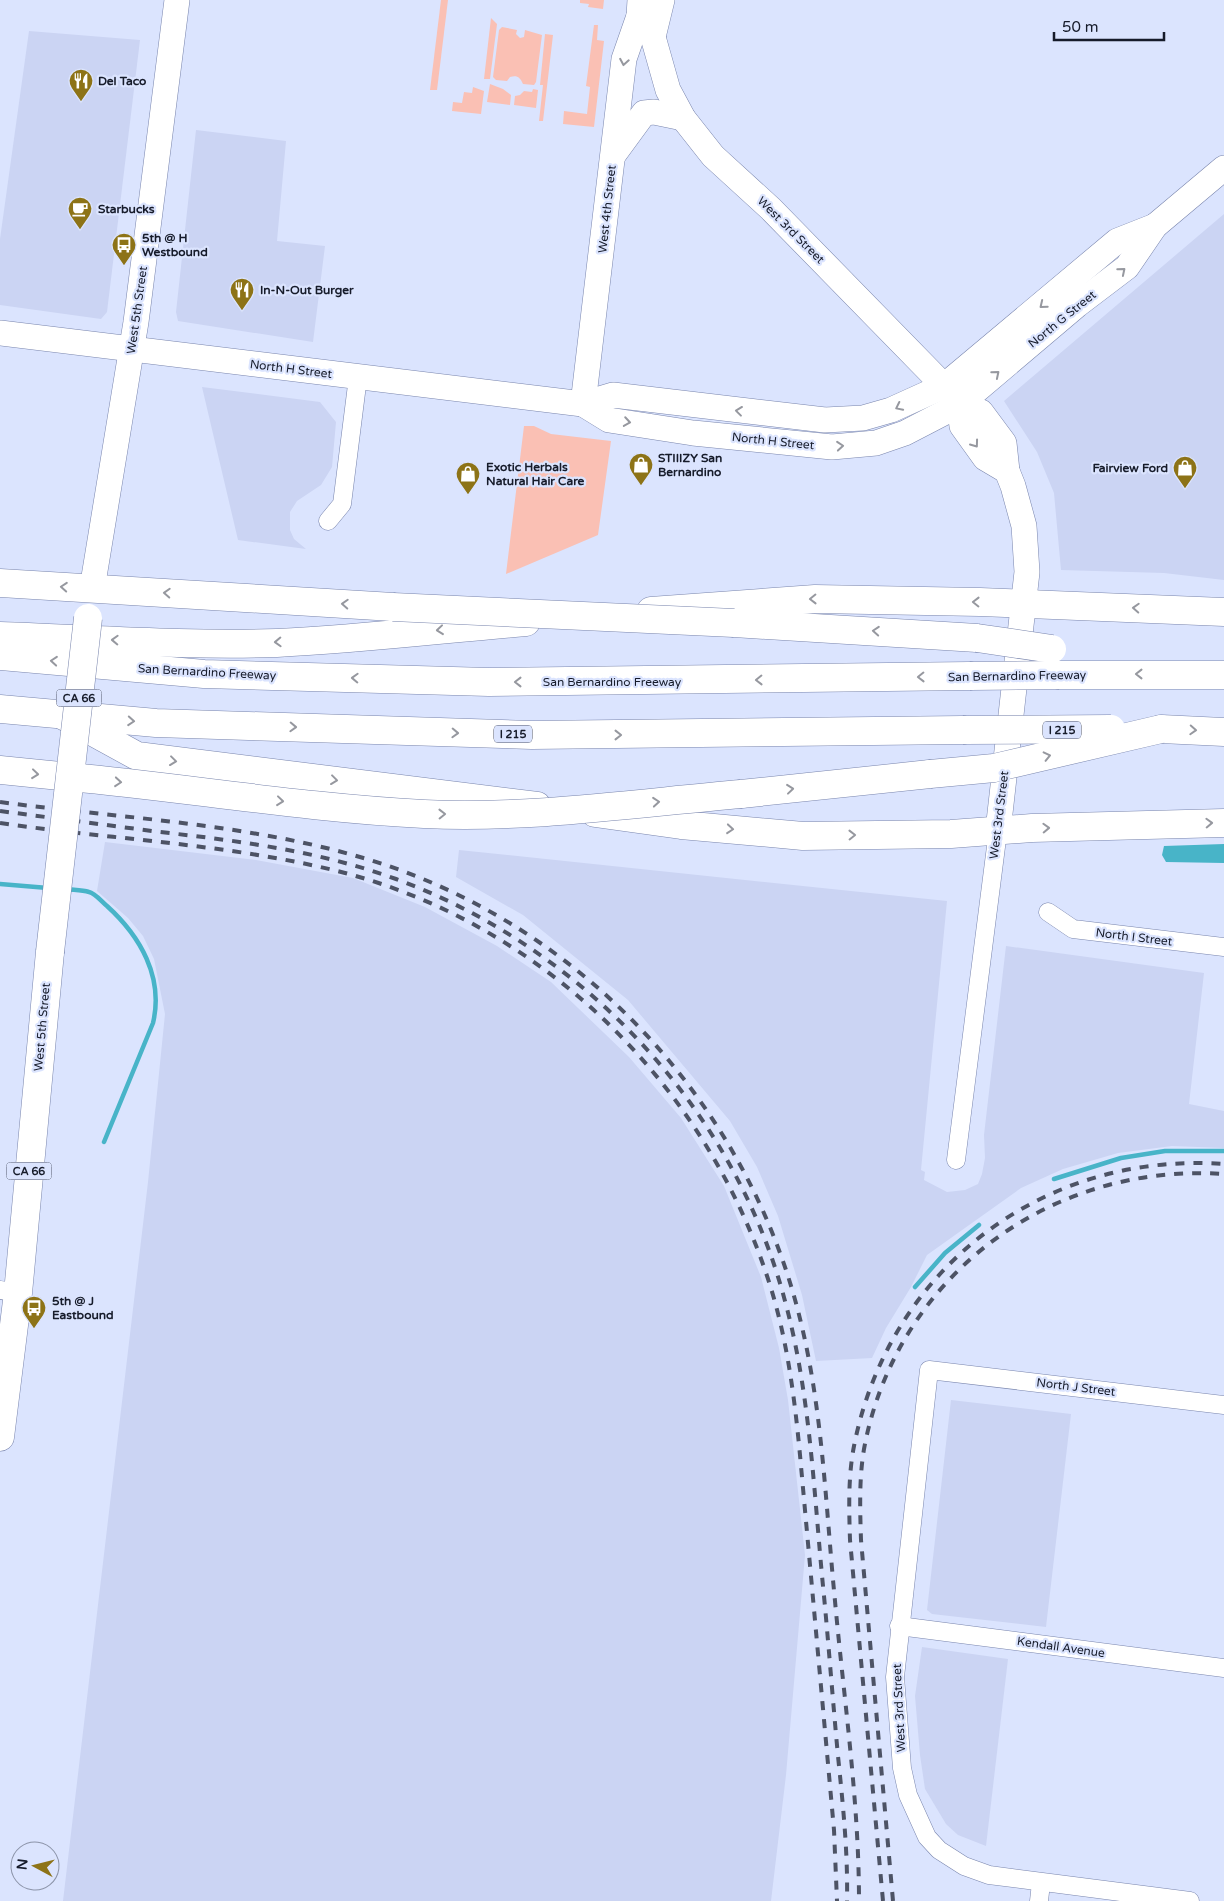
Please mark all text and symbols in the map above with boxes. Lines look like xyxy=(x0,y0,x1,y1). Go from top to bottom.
scale bar xyxy=(1054,10,1164,42)
text: 50 m xyxy=(1062,18,1099,36)
one-way arrow xyxy=(620,58,630,67)
restaurant icon: Del Taco xyxy=(68,68,94,102)
place label: Del Taco xyxy=(98,74,146,88)
street label: West 4th Street xyxy=(595,164,619,254)
street label: West 3rd Street xyxy=(755,194,828,267)
cafe icon: Starbucks xyxy=(67,196,93,230)
place label: Starbucks xyxy=(98,202,155,216)
place label: 5th @ H Westbound xyxy=(142,231,208,259)
bus stop icon: 5th @ H Westbound xyxy=(111,232,137,266)
street label: West 5th Street xyxy=(124,265,150,355)
one-way arrow xyxy=(1116,267,1125,276)
restaurant icon: In-N-Out Burger xyxy=(229,277,255,311)
place label: In-N-Out Burger xyxy=(260,283,354,298)
street label: North G Street xyxy=(1025,287,1099,351)
one-way arrow xyxy=(1039,299,1048,308)
street label: North H Street xyxy=(249,357,333,381)
one-way arrow xyxy=(991,370,1000,379)
one-way arrow xyxy=(896,400,905,410)
one-way arrow xyxy=(735,406,743,417)
one-way arrow xyxy=(623,417,631,427)
street label: North H Street xyxy=(731,430,815,452)
one-way arrow xyxy=(969,438,978,448)
one-way arrow xyxy=(837,441,845,452)
place label: STIIIZY San Bernardino xyxy=(658,451,722,479)
shop icon: STIIIZY San Bernardino xyxy=(628,452,654,486)
shop icon: Fairview Ford xyxy=(1172,455,1198,489)
place label: Exotic Herbals Natural Hair Care xyxy=(486,460,585,488)
shop icon: Exotic Herbals Natural Hair Care xyxy=(455,461,481,495)
place label: Fairview Ford xyxy=(1092,461,1168,475)
one-way arrow xyxy=(60,582,68,593)
one-way arrow xyxy=(163,588,171,599)
one-way arrow xyxy=(809,594,817,605)
one-way arrow xyxy=(972,596,980,607)
one-way arrow xyxy=(340,598,348,609)
one-way arrow xyxy=(1132,603,1140,614)
one-way arrow xyxy=(435,624,443,635)
one-way arrow xyxy=(872,626,880,637)
one-way arrow xyxy=(111,634,119,645)
one-way arrow xyxy=(273,637,281,648)
one-way arrow xyxy=(49,656,57,667)
street label: San Bernardino Freeway xyxy=(138,661,277,683)
street label: San Bernardino Freeway xyxy=(948,668,1087,684)
one-way arrow xyxy=(1134,669,1142,679)
one-way arrow xyxy=(917,672,924,682)
one-way arrow xyxy=(351,673,359,684)
street label: San Bernardino Freeway xyxy=(543,675,682,689)
one-way arrow xyxy=(754,675,762,685)
one-way arrow xyxy=(514,677,522,687)
road number: CA 66 xyxy=(56,690,102,706)
one-way arrow xyxy=(127,715,135,726)
one-way arrow xyxy=(290,722,297,732)
road number: I 215 xyxy=(1043,722,1081,738)
one-way arrow xyxy=(1189,725,1197,736)
road number: I 215 xyxy=(494,726,532,742)
one-way arrow xyxy=(452,727,460,738)
one-way arrow xyxy=(614,730,622,740)
one-way arrow xyxy=(1043,751,1052,762)
one-way arrow xyxy=(169,755,177,766)
one-way arrow xyxy=(31,768,39,779)
street label: West 3rd Street xyxy=(987,770,1011,860)
one-way arrow xyxy=(330,774,338,785)
one-way arrow xyxy=(115,776,123,787)
one-way arrow xyxy=(786,784,794,795)
one-way arrow xyxy=(276,795,284,806)
one-way arrow xyxy=(652,796,660,807)
one-way arrow xyxy=(438,808,446,819)
one-way arrow xyxy=(1205,818,1213,828)
one-way arrow xyxy=(1043,822,1051,833)
one-way arrow xyxy=(726,824,734,835)
one-way arrow xyxy=(848,830,856,840)
street label: North I Street xyxy=(1095,925,1174,949)
street label: West 5th Street xyxy=(31,982,53,1072)
road number: CA 66 xyxy=(6,1162,52,1180)
place label: 5th @ J Eastbound xyxy=(52,1294,114,1322)
bus stop icon: 5th @ J Eastbound xyxy=(21,1295,47,1329)
street label: North J Street xyxy=(1036,1375,1117,1399)
street label: Kendall Avenue xyxy=(1016,1634,1106,1660)
street label: West 3rd Street xyxy=(890,1663,908,1753)
north arrow xyxy=(10,1841,60,1891)
text: N xyxy=(13,1858,32,1871)

